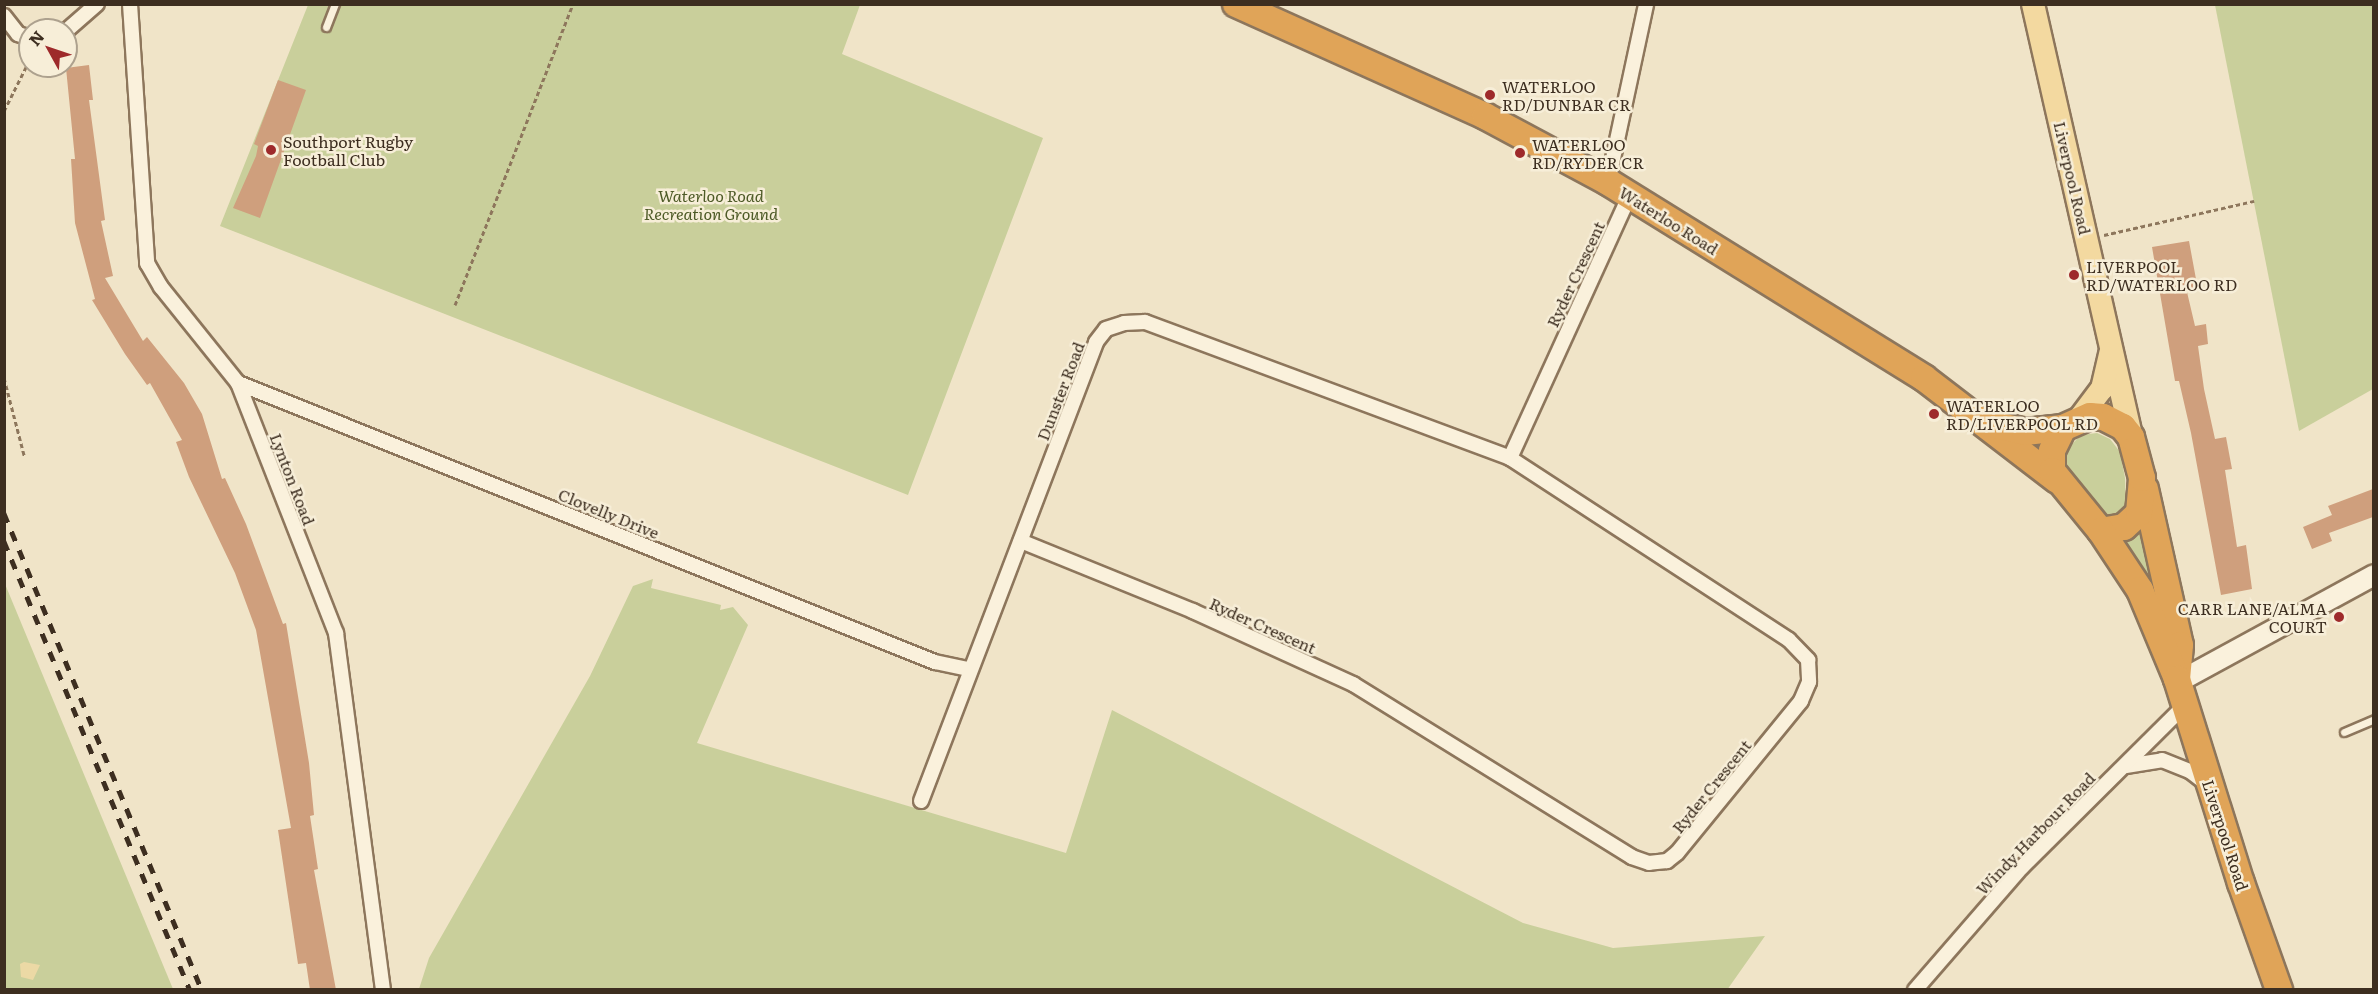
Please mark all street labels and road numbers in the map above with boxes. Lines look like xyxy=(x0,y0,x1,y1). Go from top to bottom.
street label: Liverpool Road xyxy=(2051,120,2095,236)
street label: Waterloo Road xyxy=(1616,182,1722,258)
street label: Ryder Crescent xyxy=(1542,218,1608,330)
street label: Dunster Road xyxy=(1032,339,1088,443)
street label: Lynton Road xyxy=(267,430,319,528)
street label: Clovelly Drive xyxy=(556,484,662,542)
street label: Ryder Crescent xyxy=(1207,593,1319,657)
street label: Ryder Crescent xyxy=(1668,736,1754,836)
street label: Windy Harbour Road xyxy=(1972,768,2098,898)
street label: Liverpool Road xyxy=(2199,777,2253,893)

